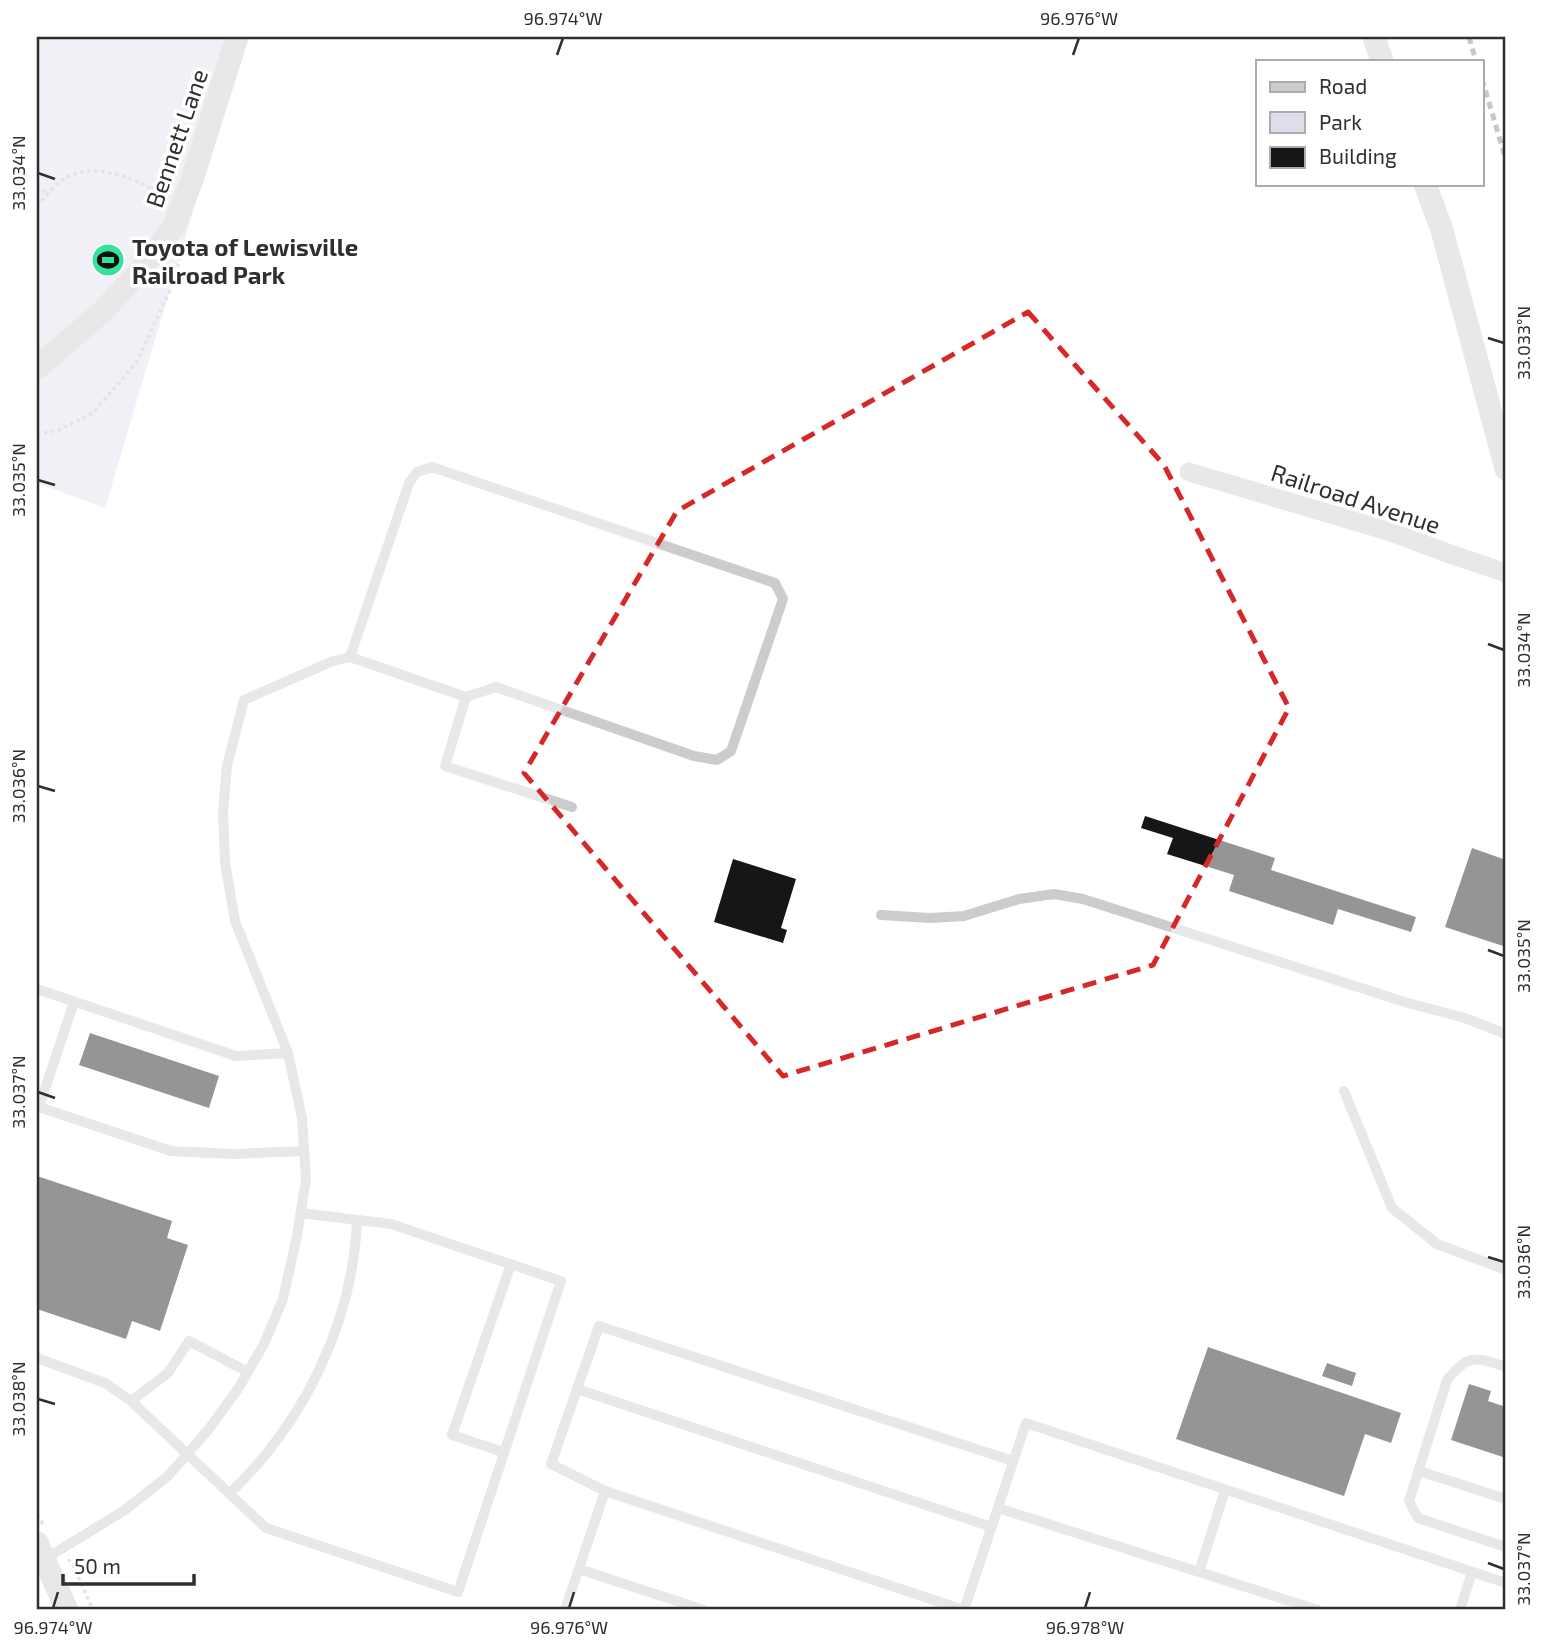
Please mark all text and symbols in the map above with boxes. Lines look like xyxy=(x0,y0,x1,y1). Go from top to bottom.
text: 96.974°W xyxy=(524,7,602,29)
text: 96.976°W xyxy=(1040,7,1118,29)
legend xyxy=(1256,60,1484,186)
street label: Bennett Lane xyxy=(139,65,213,211)
text: Road xyxy=(1319,73,1367,98)
text: Park xyxy=(1319,109,1362,134)
text: 33.034°N xyxy=(7,135,29,211)
text: Building xyxy=(1319,143,1397,168)
place label: Toyota of Lewisville Railroad Park xyxy=(132,232,358,289)
sports icon: Toyota of Lewisville Railroad Park xyxy=(89,241,127,279)
text: 33.033°N xyxy=(1512,306,1534,380)
text: 33.035°N xyxy=(7,443,29,517)
street label: Railroad Avenue xyxy=(1268,457,1444,539)
text: 33.034°N xyxy=(1512,612,1534,688)
text: 33.036°N xyxy=(7,749,29,823)
text: 33.035°N xyxy=(1512,919,1534,993)
text: 33.037°N xyxy=(7,1055,29,1129)
text: 33.036°N xyxy=(1512,1225,1534,1299)
text: 33.038°N xyxy=(7,1361,29,1437)
text: 33.037°N xyxy=(1512,1532,1534,1606)
scale bar xyxy=(63,1542,194,1586)
text: 50 m xyxy=(74,1553,121,1578)
text: 96.974°W xyxy=(14,1616,92,1638)
text: 96.976°W xyxy=(530,1616,608,1638)
text: 96.978°W xyxy=(1046,1616,1124,1638)

